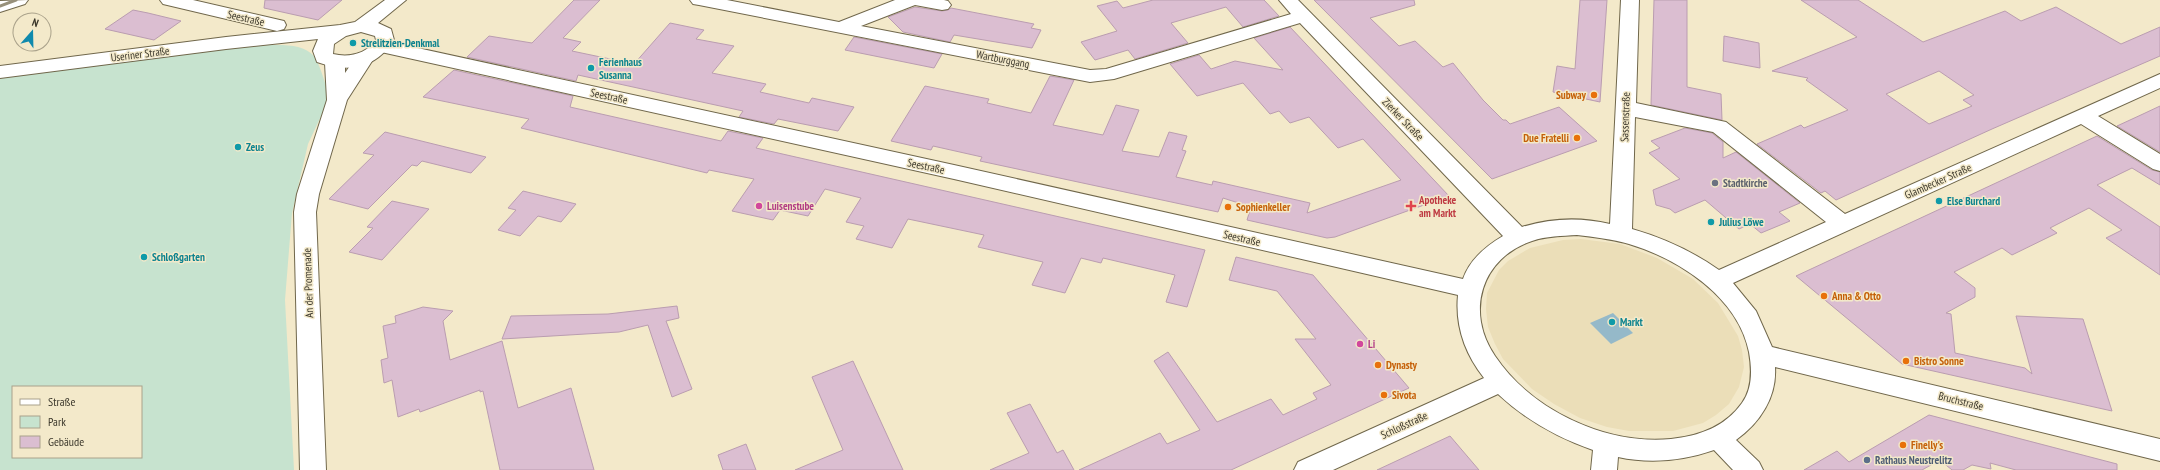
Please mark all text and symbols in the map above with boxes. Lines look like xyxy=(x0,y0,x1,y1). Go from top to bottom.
street label: Seestraße xyxy=(226,7,266,29)
north arrow xyxy=(12,12,52,52)
text: N xyxy=(30,15,41,30)
place label: Strelitzien-Denkmal xyxy=(361,36,440,50)
marker: Strelitzien-Denkmal xyxy=(348,38,358,48)
street label: Useriner Straße xyxy=(110,43,171,65)
street label: Wartburggang xyxy=(975,47,1031,71)
place label: Ferienhaus Susanna xyxy=(599,55,642,82)
marker: Ferienhaus Susanna xyxy=(586,63,596,73)
street label: Seestraße xyxy=(589,85,629,107)
place label: Subway xyxy=(1556,88,1587,102)
marker: Subway xyxy=(1589,90,1599,100)
street label: Sassenstraße xyxy=(1617,91,1633,142)
street label: Zierker Straße xyxy=(1379,95,1427,144)
place label: Due Fratelli xyxy=(1523,131,1570,145)
marker: Due Fratelli xyxy=(1572,133,1582,143)
place label: Zeus xyxy=(246,140,264,154)
marker: Zeus xyxy=(233,142,243,152)
street label: Seestraße xyxy=(906,155,946,177)
street label: Glambecker Straße xyxy=(1902,160,1974,202)
place label: Stadtkirche xyxy=(1723,176,1768,190)
marker: Stadtkirche xyxy=(1710,178,1720,188)
place label: Apotheke am Markt xyxy=(1418,193,1457,220)
place label: Else Burchard xyxy=(1947,194,2000,208)
marker: Else Burchard xyxy=(1934,196,1944,206)
place label: Luisenstube xyxy=(767,199,814,213)
place label: Sophienkeller xyxy=(1236,200,1291,214)
marker: Luisenstube xyxy=(754,201,764,211)
marker: Apotheke am Markt xyxy=(1406,201,1416,211)
marker: Sophienkeller xyxy=(1223,202,1233,212)
place label: Julius Löwe xyxy=(1718,215,1764,229)
marker: Julius Löwe xyxy=(1706,217,1716,227)
street label: Seestraße xyxy=(1222,227,1262,249)
street label: An der Promenade xyxy=(300,247,316,318)
place label: Schloßgarten xyxy=(152,250,205,264)
marker: Schloßgarten xyxy=(139,252,149,262)
place label: Anna & Otto xyxy=(1831,289,1881,303)
marker: Anna & Otto xyxy=(1819,291,1829,301)
place label: Markt xyxy=(1620,315,1644,329)
marker: Markt xyxy=(1607,317,1617,327)
place label: Li xyxy=(1368,337,1376,351)
marker: Li xyxy=(1355,339,1365,349)
place label: Bistro Sonne xyxy=(1914,354,1964,368)
marker: Bistro Sonne xyxy=(1901,356,1911,366)
place label: Dynasty xyxy=(1386,358,1418,372)
marker: Dynasty xyxy=(1373,360,1383,370)
legend xyxy=(12,386,142,458)
place label: Sivota xyxy=(1392,388,1417,402)
street label: Bruchstraße xyxy=(1937,389,1985,413)
marker: Sivota xyxy=(1379,390,1389,400)
text: Straße xyxy=(48,394,75,409)
street label: Schloßstraße xyxy=(1378,408,1430,442)
text: Park xyxy=(48,414,66,429)
text: Gebäude xyxy=(48,434,84,449)
place label: Finelly's xyxy=(1911,438,1943,452)
marker: Finelly's xyxy=(1898,440,1908,450)
place label: Rathaus Neustrelitz xyxy=(1875,453,1952,467)
marker: Rathaus Neustrelitz xyxy=(1862,455,1872,465)

